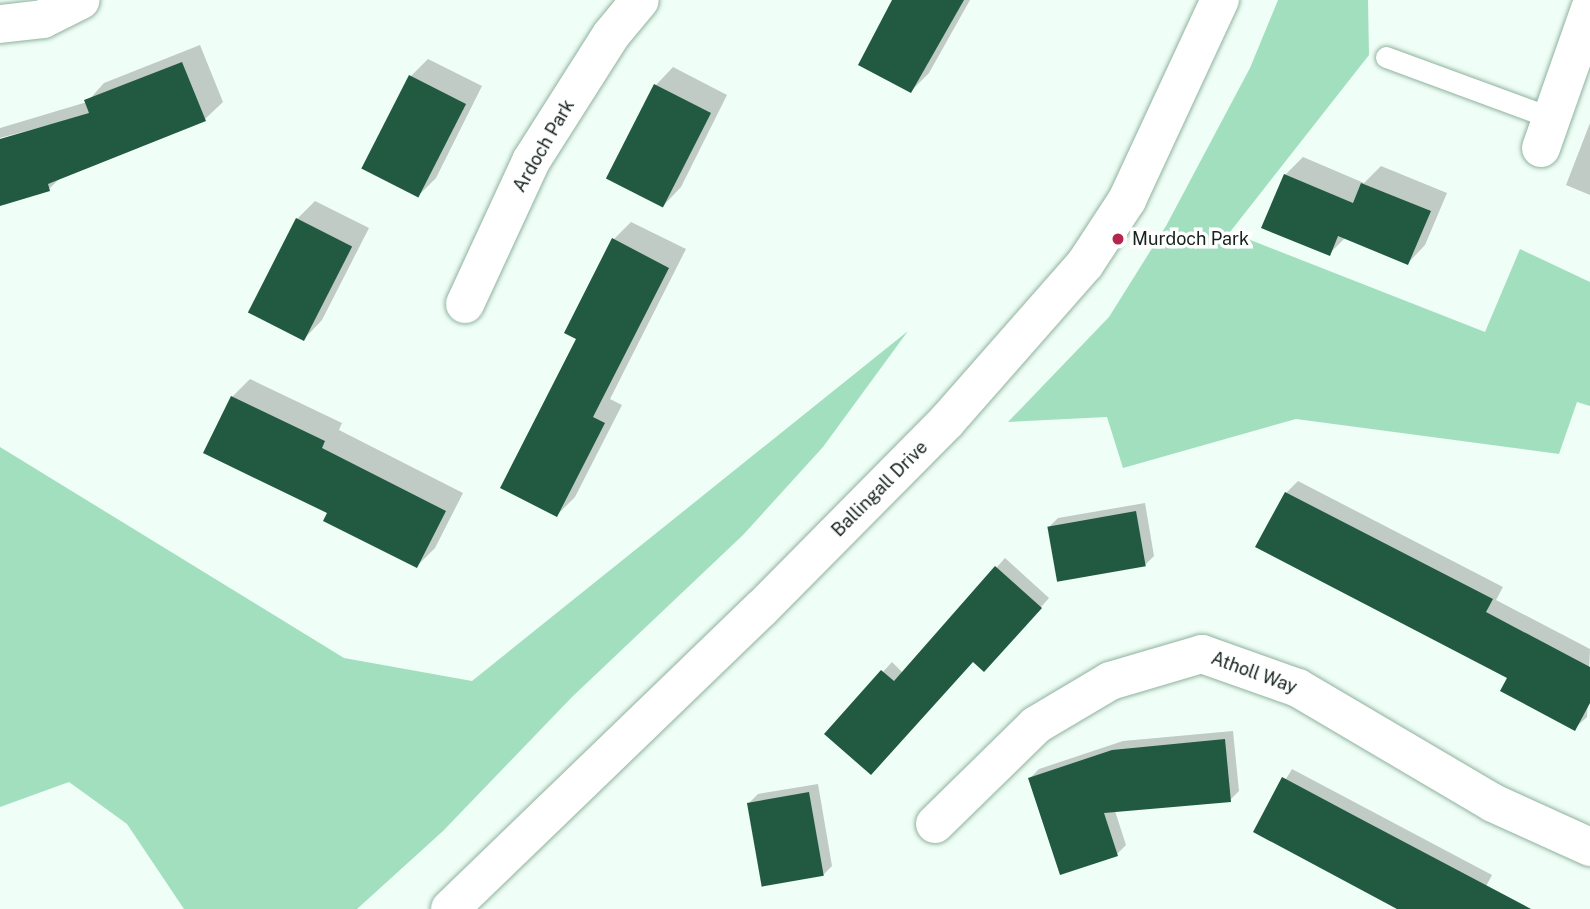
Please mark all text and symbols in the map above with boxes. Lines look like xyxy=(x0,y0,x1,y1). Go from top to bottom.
street label: Ardoch Park xyxy=(509,96,579,196)
place label: Murdoch Park xyxy=(1132,228,1249,250)
marker: Murdoch Park xyxy=(1110,231,1126,247)
street label: Ballingall Drive xyxy=(828,437,932,541)
street label: Atholl Way xyxy=(1208,647,1300,699)

